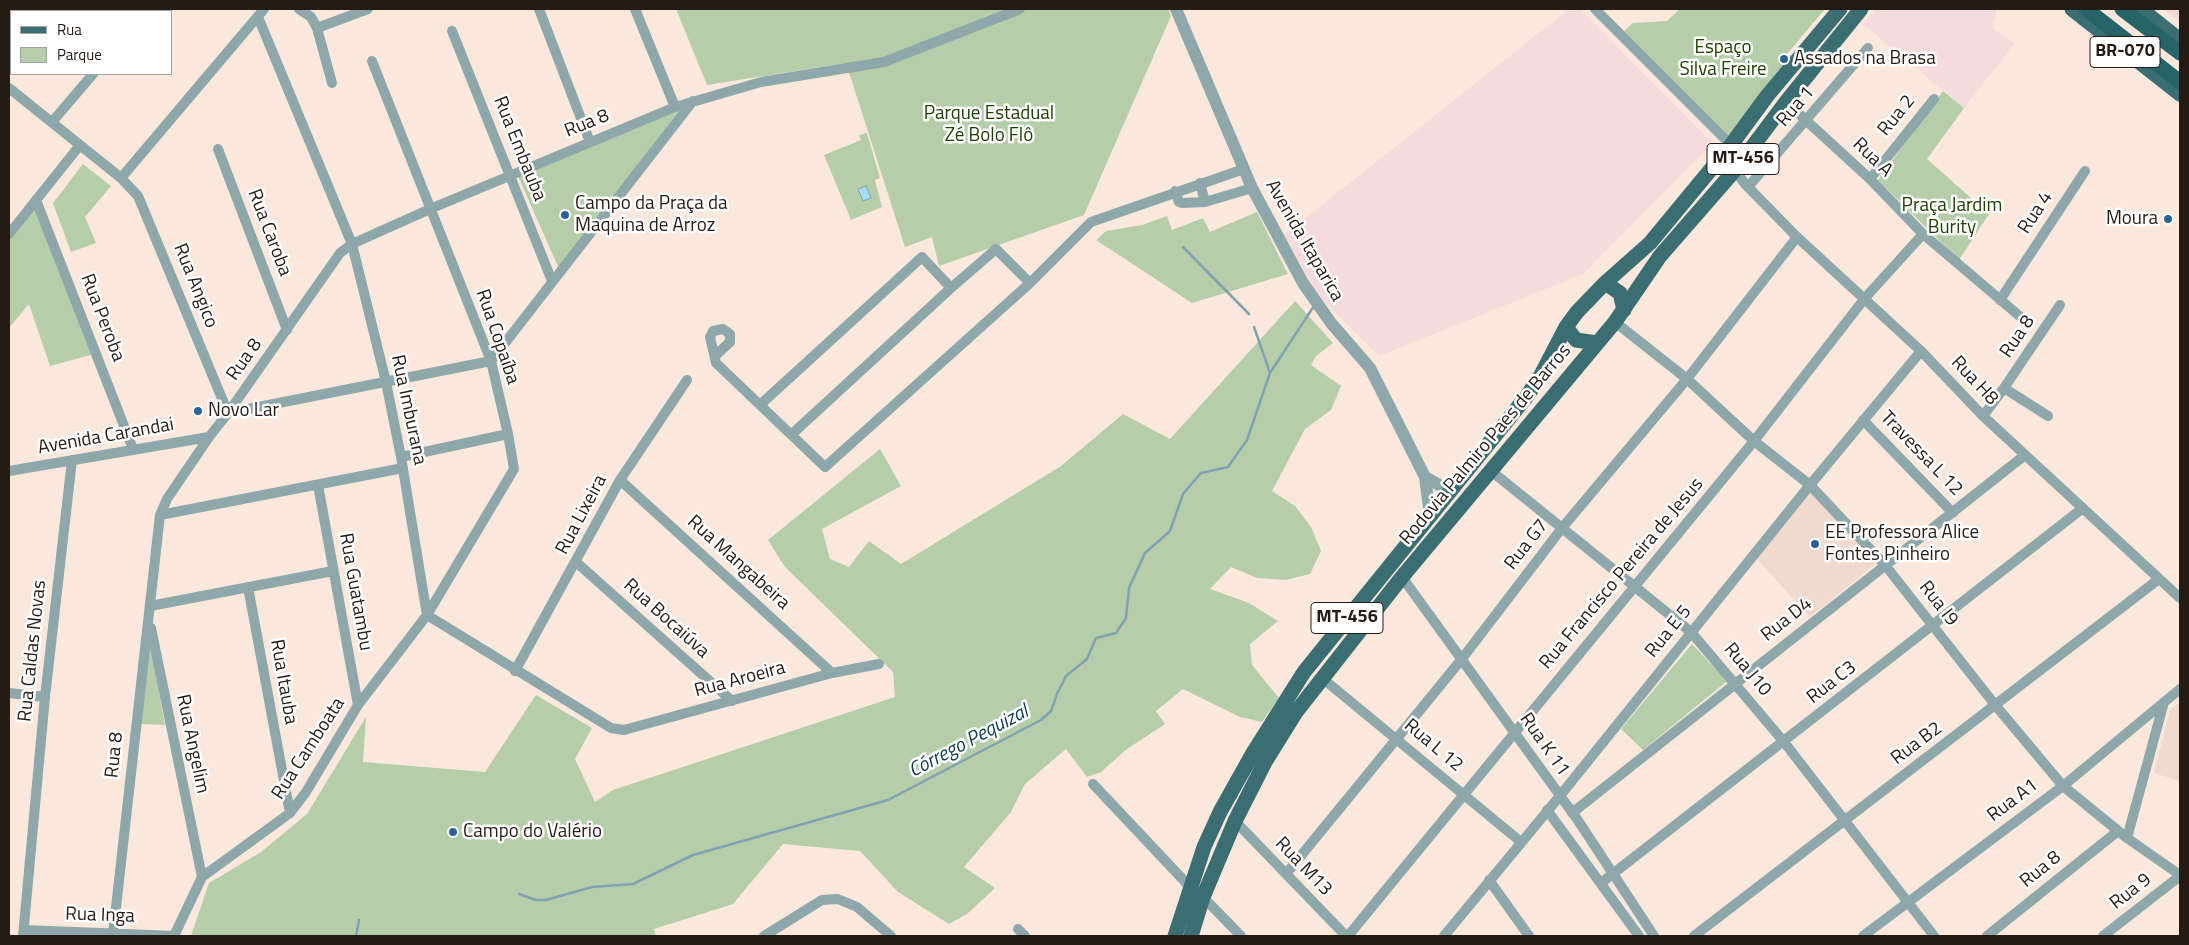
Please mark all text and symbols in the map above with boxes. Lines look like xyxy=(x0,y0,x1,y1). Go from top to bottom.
legend xyxy=(10,10,172,75)
text: Rua xyxy=(57,18,82,41)
road number: BR-070 xyxy=(2090,36,2160,68)
park label: Espaço Silva Freire xyxy=(1679,37,1767,81)
text: Parque xyxy=(57,43,102,66)
place label: Assados na Brasa xyxy=(1794,48,1936,70)
marker: Assados na Brasa xyxy=(1778,53,1790,65)
street label: Rua 1 xyxy=(1772,82,1820,132)
street label: Rua 2 xyxy=(1874,91,1920,141)
street label: Rua Embauba xyxy=(488,93,550,205)
park label: Parque Estadual Zé Bolo Flô xyxy=(924,103,1054,147)
street label: Rua 8 xyxy=(561,105,613,143)
street label: Rua A xyxy=(1847,134,1897,182)
road number: MT-456 xyxy=(1707,144,1779,174)
street label: Avenida Itaparica xyxy=(1260,176,1348,306)
street label: Rua Caroba xyxy=(242,186,296,280)
street label: Rua 4 xyxy=(2014,187,2058,239)
place label: Campo da Praça da Maquina de Arroz xyxy=(575,193,728,237)
park label: Praça Jardim Burity xyxy=(1902,195,2002,239)
place label: Moura xyxy=(2106,208,2158,230)
marker: Campo da Praça da Maquina de Arroz xyxy=(559,209,571,221)
marker: Moura xyxy=(2162,213,2174,225)
street label: Rua Angico xyxy=(168,240,222,332)
street label: Rua Peroba xyxy=(75,271,129,365)
street label: Rua Copaíba xyxy=(470,286,524,388)
street label: Rua 8 xyxy=(1996,312,2040,362)
street label: Rua 8 xyxy=(222,335,268,385)
street label: Rodovia Palmiro Paes de Barros xyxy=(1396,340,1576,550)
street label: Rua H8 xyxy=(1946,352,2002,410)
street label: Rua Imburana xyxy=(385,353,431,467)
place label: Novo Lar xyxy=(208,400,279,422)
marker: Novo Lar xyxy=(192,405,204,417)
street label: Travessa L 12 xyxy=(1875,407,1967,501)
street label: Avenida Carandai xyxy=(36,414,176,460)
street label: Rua Lixeira xyxy=(552,471,612,559)
street label: Rua Francisco Pereira de Jesus xyxy=(1535,474,1709,674)
street label: Rua Mangabeira xyxy=(682,511,794,615)
street label: Rua G7 xyxy=(1500,515,1554,575)
place label: EE Professora Alice Fontes Pinheiro xyxy=(1825,522,1979,566)
street label: Rua Guatambu xyxy=(333,531,377,653)
marker: EE Professora Alice Fontes Pinheiro xyxy=(1809,538,1821,550)
street label: Rua Bocaiúva xyxy=(618,574,714,664)
street label: Rua I9 xyxy=(1913,577,1963,631)
street label: Rua Caldas Novas xyxy=(14,579,52,723)
street label: Rua D4 xyxy=(1757,593,1817,647)
street label: Rua E 5 xyxy=(1641,601,1697,663)
road number: MT-456 xyxy=(1311,602,1383,634)
street label: Rua Itauba xyxy=(264,638,302,726)
street label: Rua J10 xyxy=(1718,639,1776,701)
street label: Rua Aroeira xyxy=(692,657,788,703)
street label: Rua C3 xyxy=(1803,657,1861,709)
street label: Rua Angelim xyxy=(170,692,214,796)
street label: Rua Camboata xyxy=(268,694,350,804)
water label: Córrego Pequizal xyxy=(905,700,1033,784)
street label: Rua K 11 xyxy=(1514,709,1574,781)
street label: Rua L 12 xyxy=(1399,715,1467,777)
street label: Rua B2 xyxy=(1887,718,1947,770)
street label: Rua 8 xyxy=(101,731,129,779)
street label: Rua A1 xyxy=(1983,775,2043,827)
place label: Campo do Valério xyxy=(463,821,602,843)
marker: Campo do Valério xyxy=(447,826,459,838)
street label: Rua M13 xyxy=(1270,833,1336,901)
street label: Rua 8 xyxy=(2016,847,2066,893)
street label: Rua 9 xyxy=(2106,869,2156,915)
street label: Rua Inga xyxy=(65,903,135,929)

